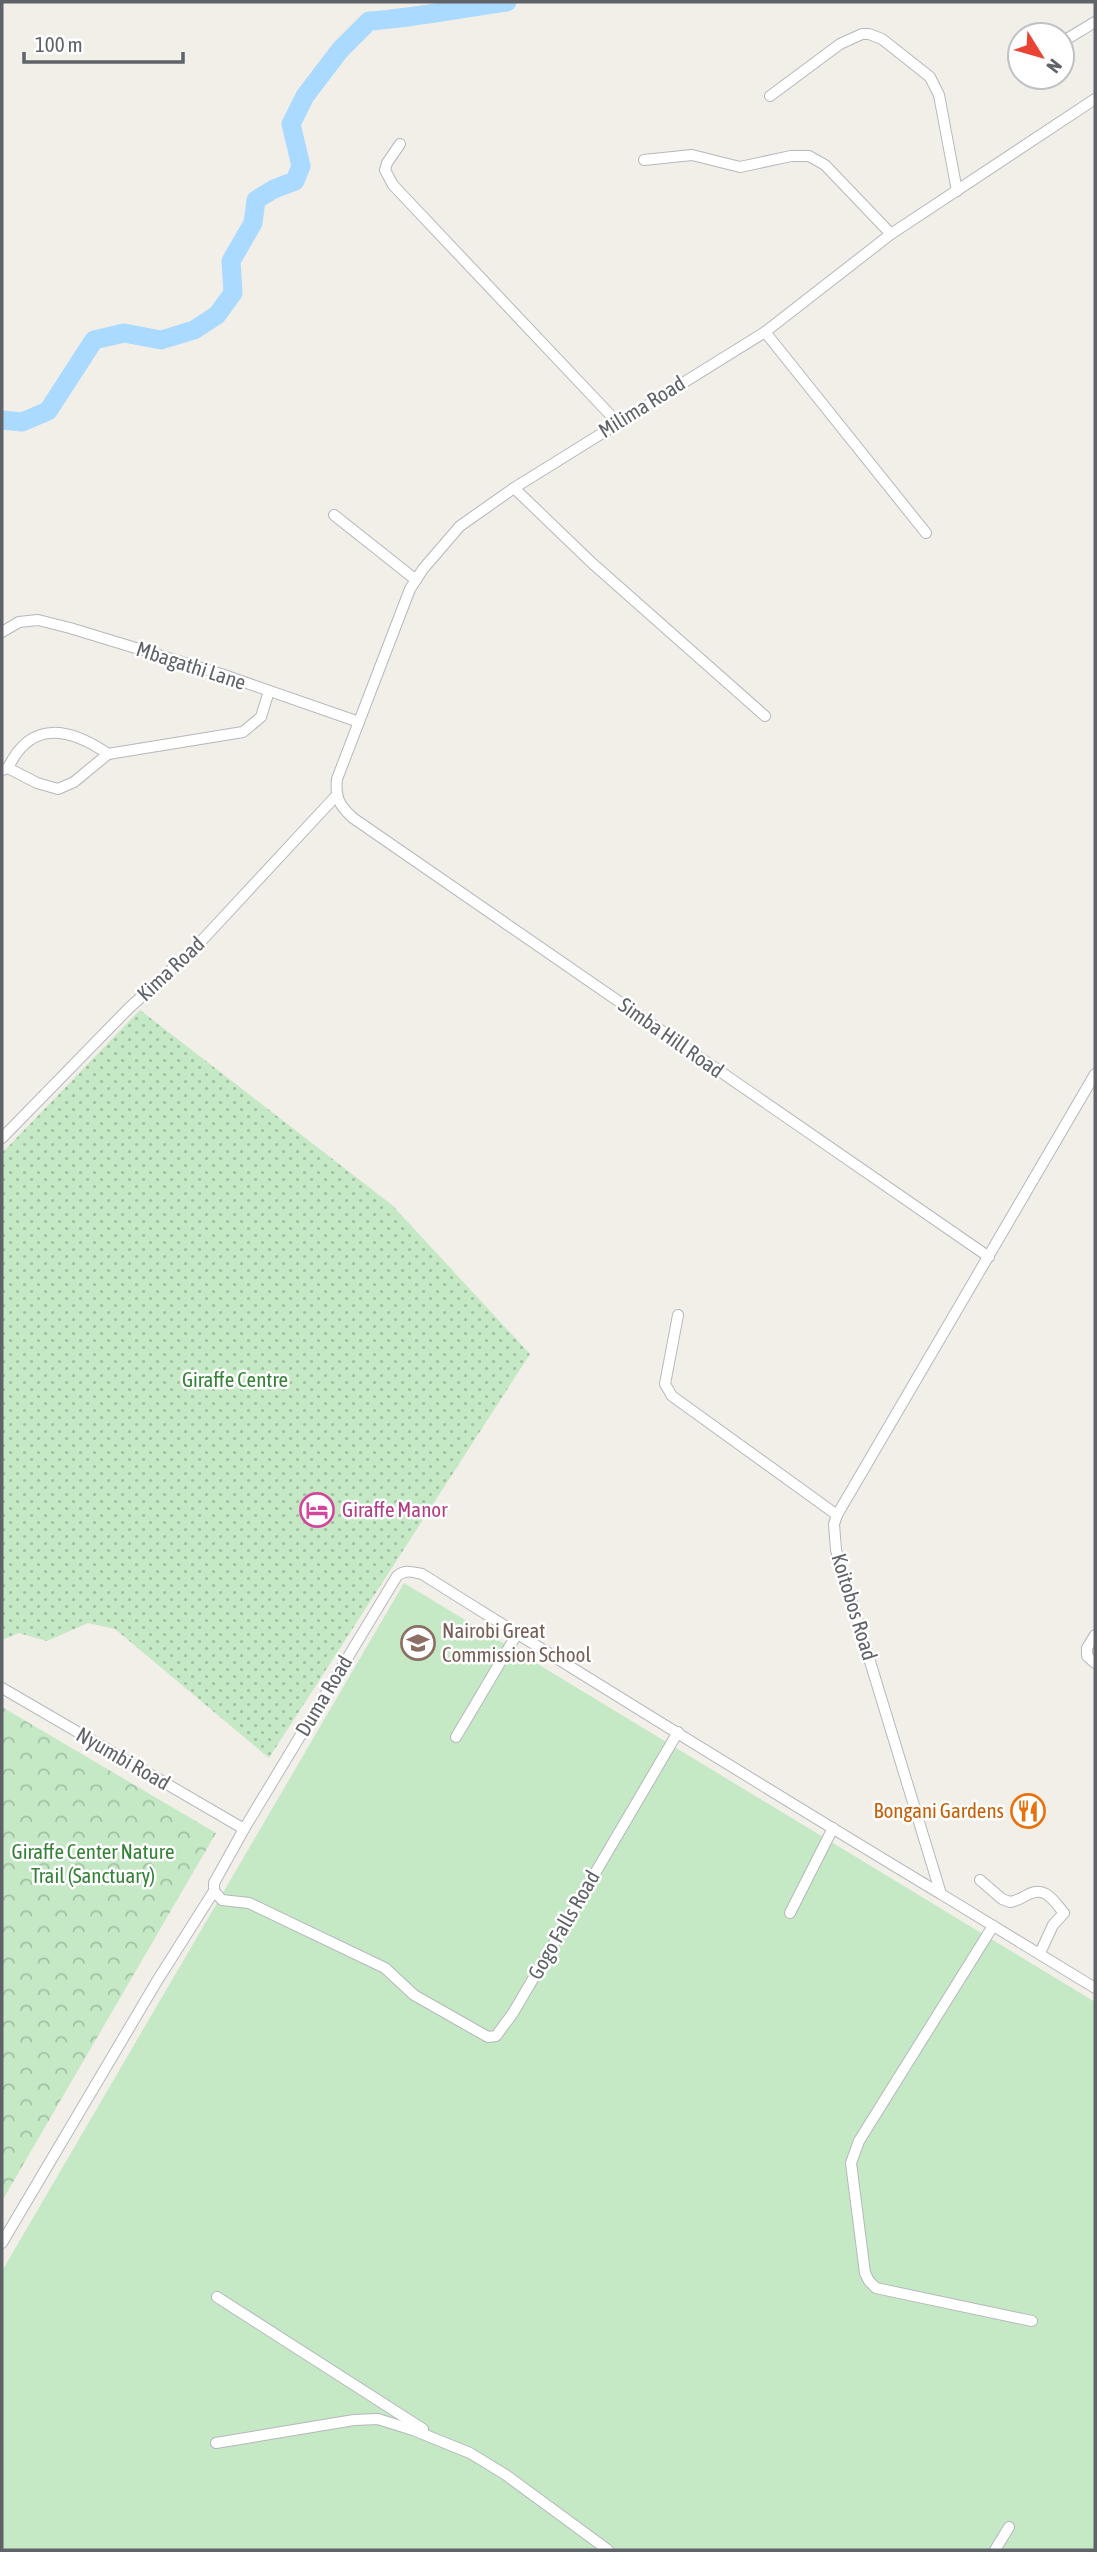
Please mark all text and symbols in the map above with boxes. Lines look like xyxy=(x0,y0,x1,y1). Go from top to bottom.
scale bar xyxy=(24,21,184,65)
north arrow xyxy=(1006,21,1076,91)
text: 100 m xyxy=(35,32,83,56)
text: N xyxy=(1042,55,1067,77)
street label: Milima Road xyxy=(594,370,689,442)
street label: Mbagathi Lane xyxy=(134,636,249,694)
street label: Kima Road xyxy=(132,931,209,1005)
street label: Simba Hill Road xyxy=(615,992,729,1082)
park label: Giraffe Centre xyxy=(182,1367,288,1391)
hotel icon: Giraffe Manor xyxy=(298,1491,336,1529)
place label: Giraffe Manor xyxy=(342,1497,448,1521)
street label: Koitobos Road xyxy=(827,1550,883,1663)
place label: Nairobi Great Commission School xyxy=(442,1618,591,1666)
school or university icon: Nairobi Great Commission School xyxy=(399,1624,437,1662)
street label: Duma Road xyxy=(290,1651,357,1740)
street label: Nyumbi Road xyxy=(72,1722,175,1795)
restaurant icon: Bongani Gardens xyxy=(1009,1792,1047,1830)
place label: Bongani Gardens xyxy=(874,1798,1004,1822)
park label: Giraffe Center Nature Trail (Sanctuary) xyxy=(12,1839,174,1887)
street label: Gogo Falls Road xyxy=(522,1866,604,1983)

